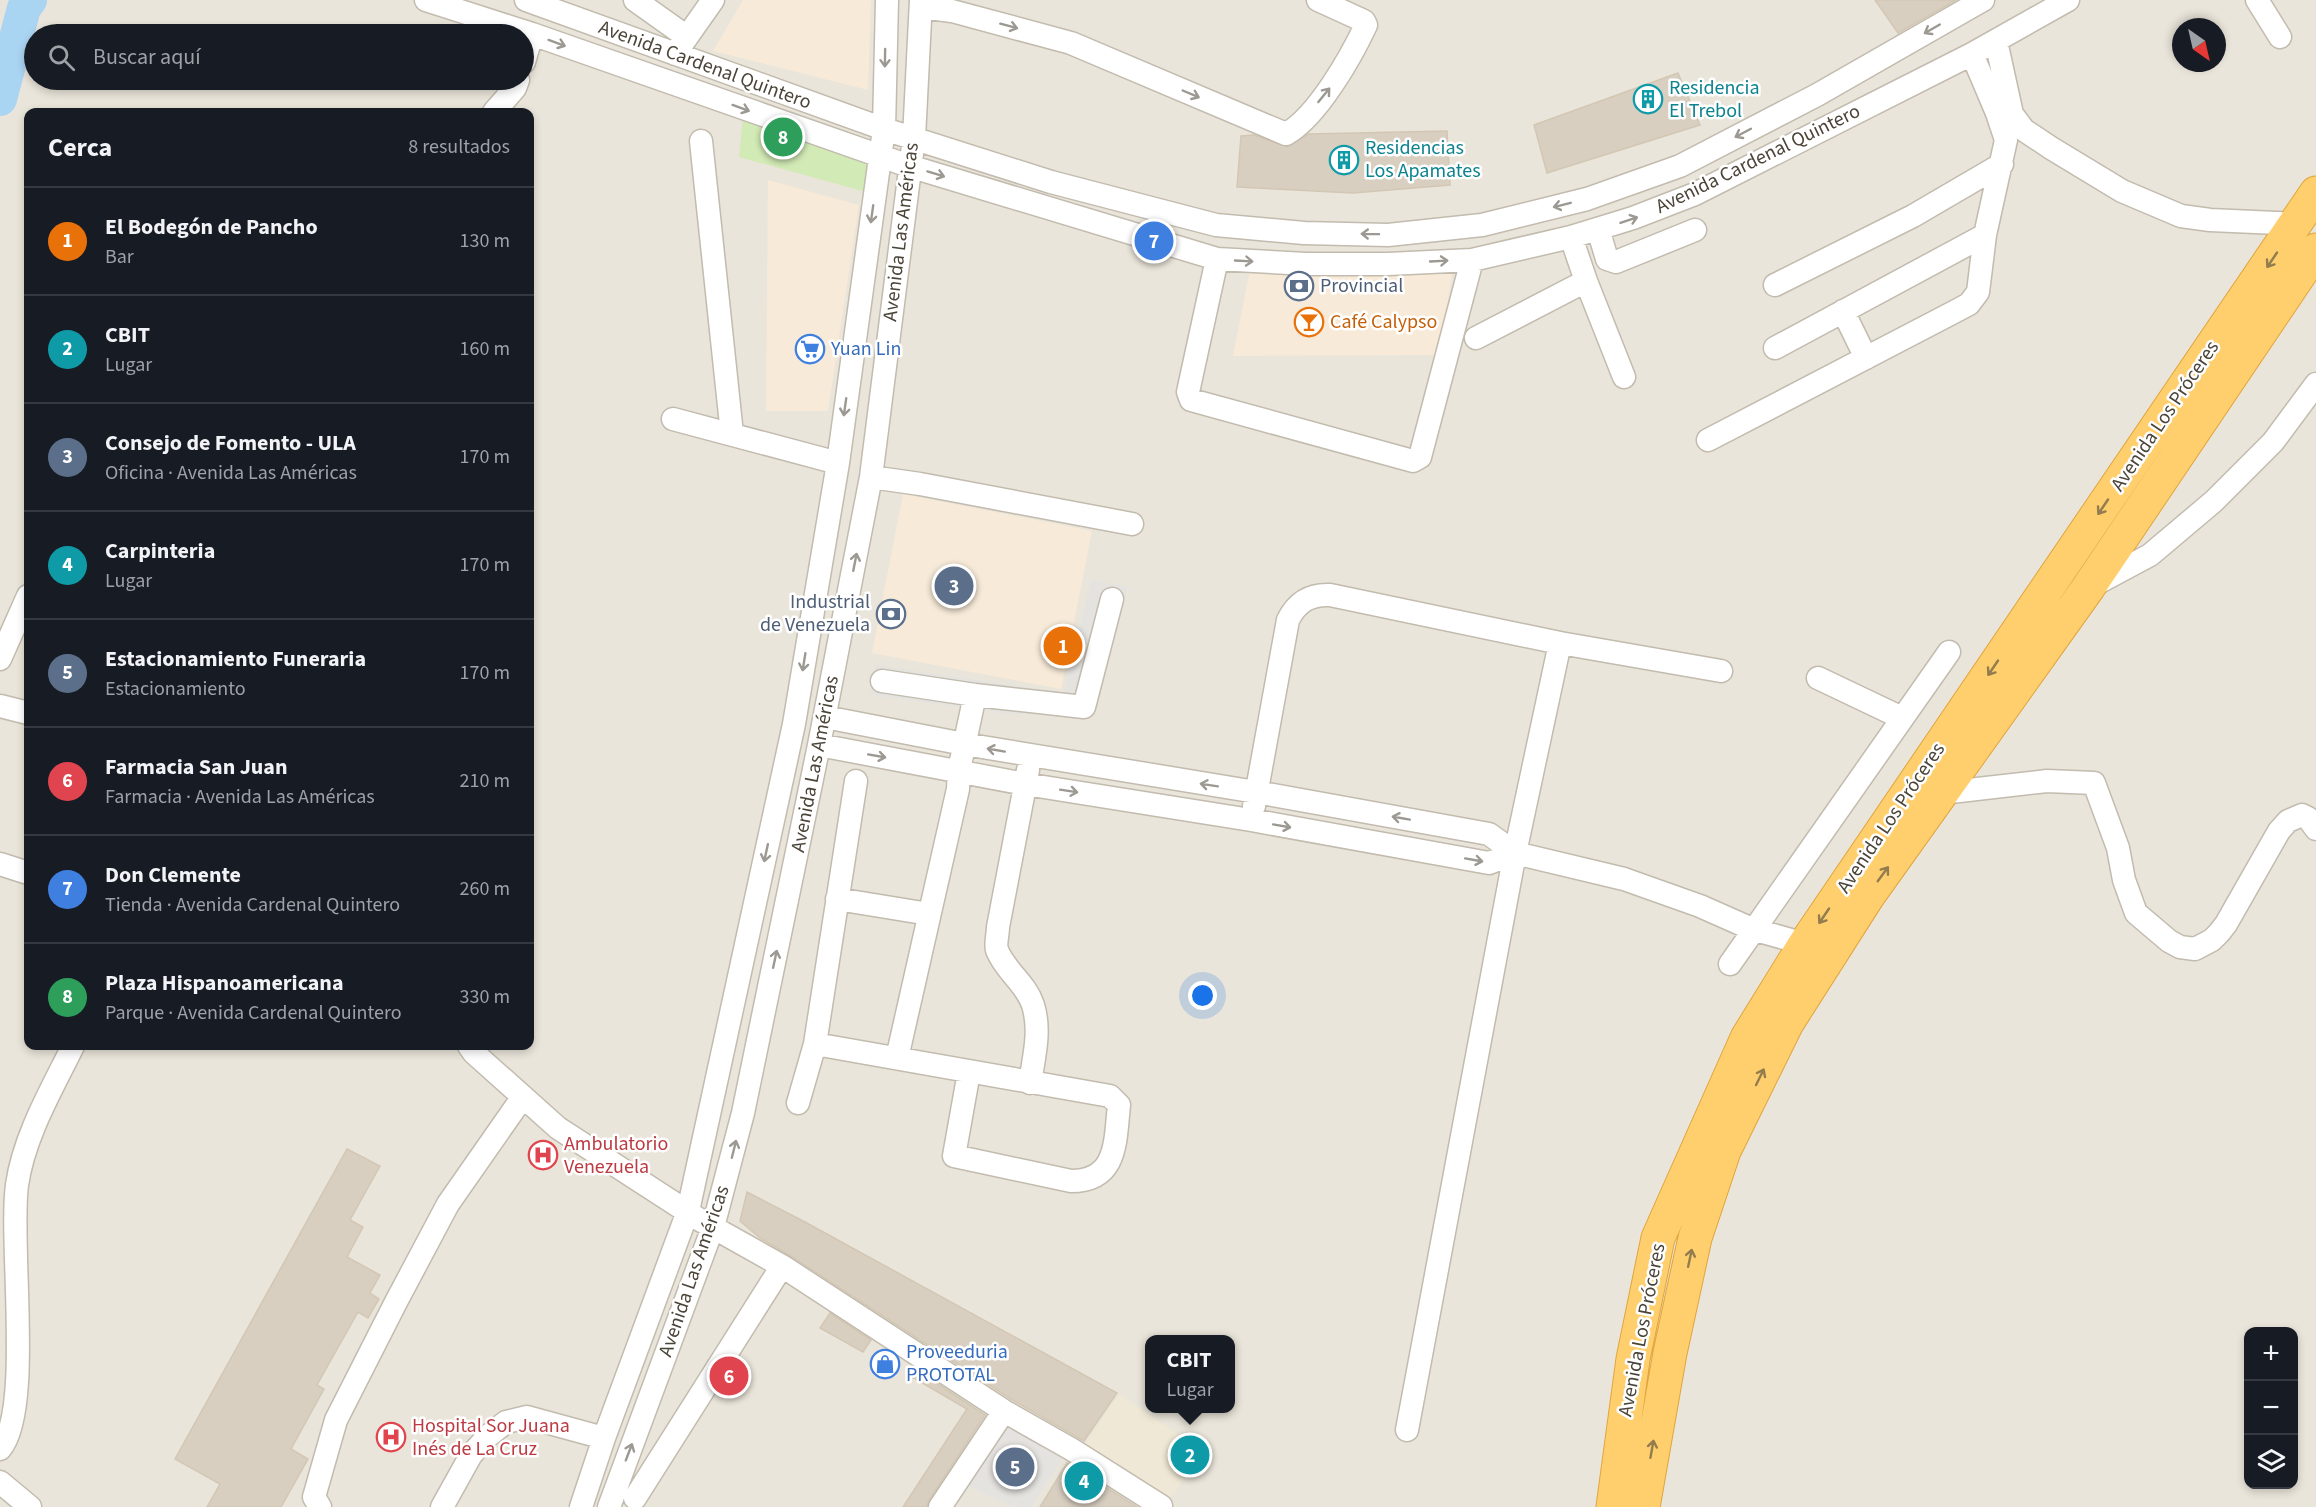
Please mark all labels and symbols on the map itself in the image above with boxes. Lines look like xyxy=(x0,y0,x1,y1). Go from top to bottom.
street label: Avenida Cardenal Quintero xyxy=(595,13,815,117)
north arrow xyxy=(2172,18,2226,72)
one-way arrow xyxy=(999,21,1018,32)
one-way arrow xyxy=(1924,23,1941,35)
one-way arrow xyxy=(547,38,566,49)
one-way arrow xyxy=(880,48,891,68)
place label: Residencia El Trebol xyxy=(1669,74,1759,125)
building icon: Residencia El Trebol xyxy=(1632,83,1664,115)
one-way arrow xyxy=(1318,87,1331,103)
one-way arrow xyxy=(1182,89,1200,100)
street label: Avenida Cardenal Quintero xyxy=(1651,97,1865,221)
one-way arrow xyxy=(731,104,750,115)
pin: 8 xyxy=(764,114,802,160)
one-way arrow xyxy=(1735,127,1752,139)
place label: Residencias Los Apamates xyxy=(1365,134,1481,185)
street label: Avenida Las Américas xyxy=(876,141,926,323)
building icon: Residencias Los Apamates xyxy=(1328,144,1360,176)
one-way arrow xyxy=(926,170,945,181)
one-way arrow xyxy=(1553,200,1572,212)
one-way arrow xyxy=(867,204,878,224)
one-way arrow xyxy=(1619,213,1638,224)
pin: 7 xyxy=(1134,218,1174,264)
one-way arrow xyxy=(1361,228,1381,240)
one-way arrow xyxy=(2266,251,2278,267)
one-way arrow xyxy=(1234,255,1254,266)
one-way arrow xyxy=(1428,256,1448,267)
bank icon: Provincial xyxy=(1283,270,1315,302)
place label: Provincial xyxy=(1320,272,1403,300)
bar icon: Café Calypso xyxy=(1293,306,1325,338)
place label: Café Calypso xyxy=(1330,308,1437,336)
supermarket icon: Yuan Lin xyxy=(794,333,826,365)
place label: Yuan Lin xyxy=(830,335,901,363)
street label: Avenida Los Próceres xyxy=(2104,335,2226,497)
one-way arrow xyxy=(840,397,851,417)
one-way arrow xyxy=(2097,499,2109,515)
one-way arrow xyxy=(850,552,861,572)
pin: 3 xyxy=(934,564,974,608)
place label: Industrial de Venezuela xyxy=(760,588,870,639)
bank icon: Industrial de Venezuela xyxy=(875,598,907,630)
pin: 1 xyxy=(1044,624,1082,668)
one-way arrow xyxy=(799,652,810,672)
one-way arrow xyxy=(1987,660,1999,676)
street label: Avenida Las Américas xyxy=(784,673,846,855)
street label: Avenida Los Próceres xyxy=(1830,737,1952,899)
one-way arrow xyxy=(987,744,1006,755)
one-way arrow xyxy=(867,750,886,761)
one-way arrow xyxy=(1200,779,1220,790)
one-way arrow xyxy=(1058,786,1078,797)
one-way arrow xyxy=(1392,812,1412,823)
one-way arrow xyxy=(1272,821,1291,832)
one-way arrow xyxy=(760,843,771,863)
one-way arrow xyxy=(1463,855,1483,866)
one-way arrow xyxy=(1877,867,1889,883)
one-way arrow xyxy=(1818,908,1830,924)
one-way arrow xyxy=(770,949,781,969)
your location xyxy=(1188,981,1217,1010)
one-way arrow xyxy=(1755,1068,1767,1086)
place label: Ambulatorio Venezuela xyxy=(564,1130,668,1181)
hospital icon: Ambulatorio Venezuela xyxy=(527,1139,559,1171)
one-way arrow xyxy=(728,1140,740,1159)
street label: Avenida Las Américas xyxy=(652,1181,736,1361)
street label: Avenida Los Próceres xyxy=(1611,1241,1673,1419)
one-way arrow xyxy=(1685,1249,1696,1268)
place label: Proveeduria PROTOTAL xyxy=(906,1338,1008,1389)
shop icon: Proveeduria PROTOTAL xyxy=(869,1348,901,1380)
pin: 6 xyxy=(710,1354,748,1398)
place label: Hospital Sor Juana Inés de La Cruz xyxy=(412,1412,570,1463)
hospital icon: Hospital Sor Juana Inés de La Cruz xyxy=(375,1421,407,1453)
pin: 2 xyxy=(1170,1432,1210,1478)
one-way arrow xyxy=(1647,1440,1658,1460)
one-way arrow xyxy=(624,1443,635,1462)
pin: 5 xyxy=(996,1444,1034,1490)
pin: 4 xyxy=(1064,1458,1104,1504)

